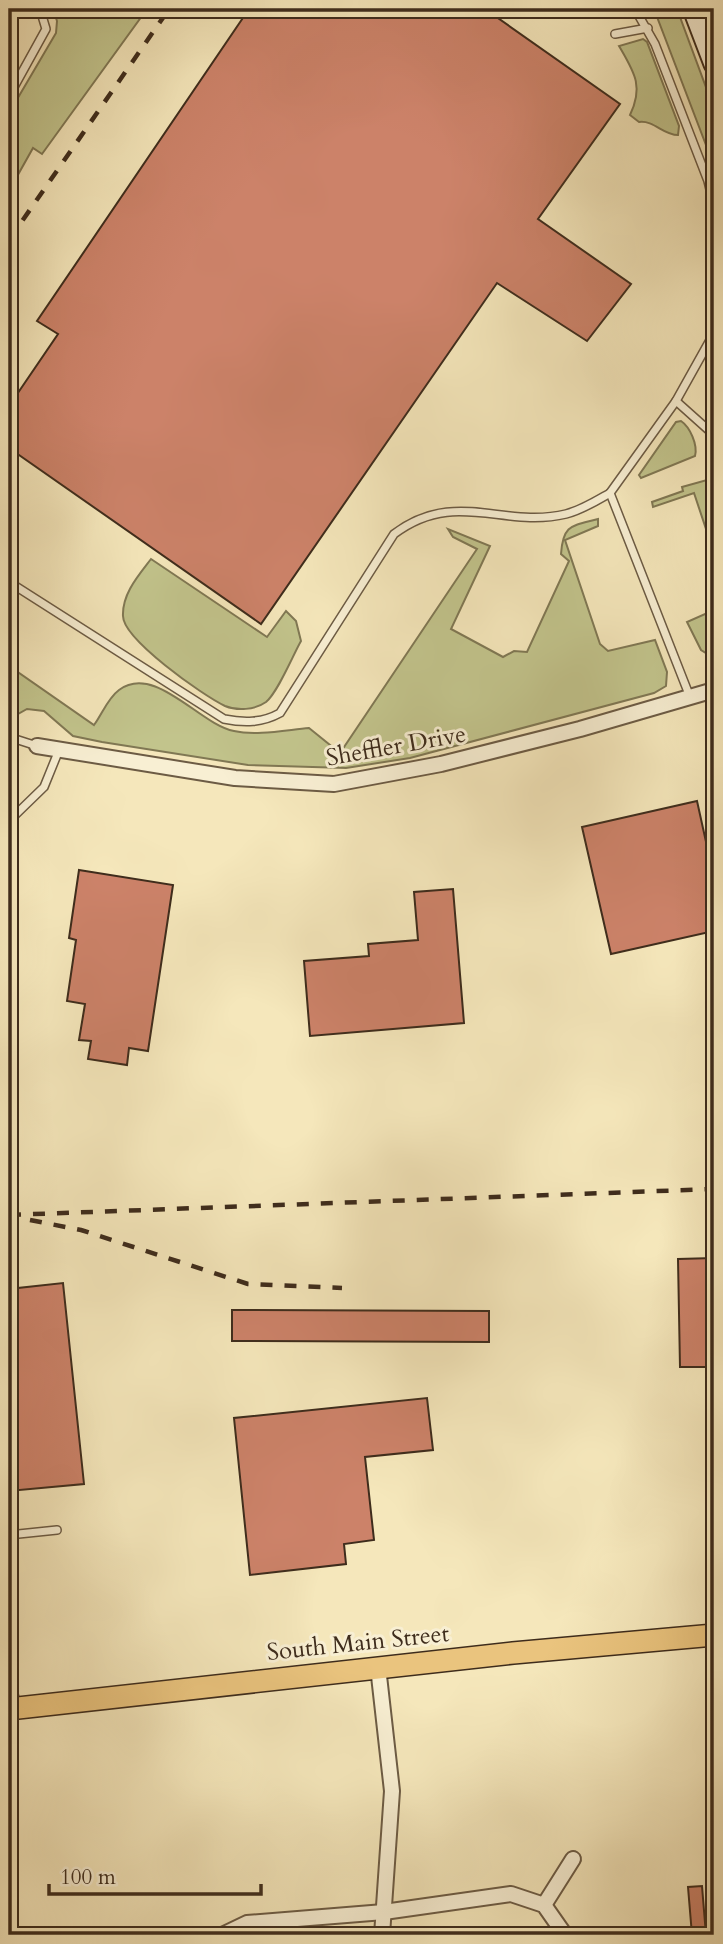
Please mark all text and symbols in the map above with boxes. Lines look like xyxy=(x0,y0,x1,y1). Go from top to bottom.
street label: Sheffler Drive xyxy=(324,717,468,775)
street label: South Main Street xyxy=(265,1617,451,1669)
scale bar xyxy=(49,1853,261,1897)
text: 100 m xyxy=(60,1863,116,1892)

